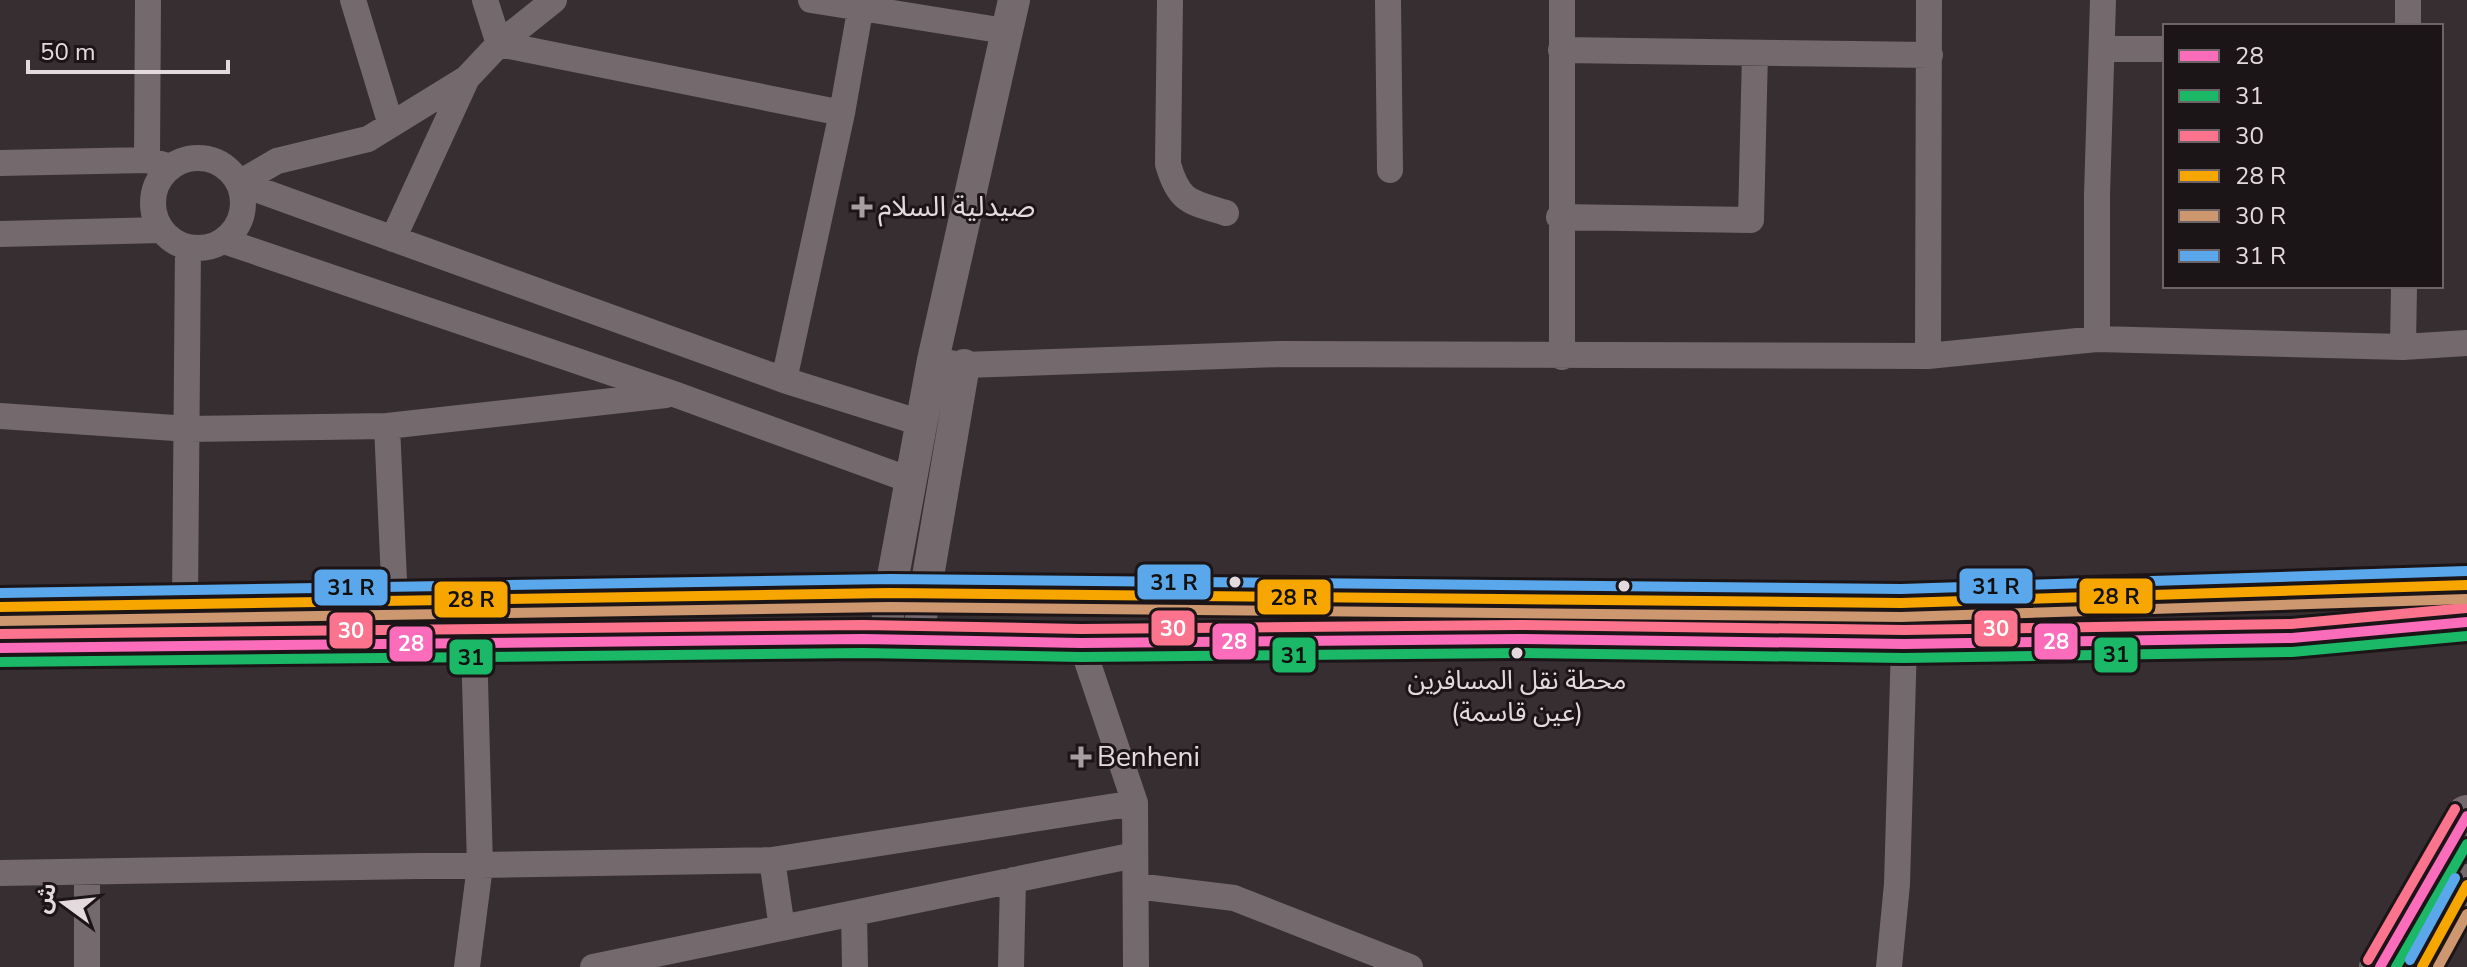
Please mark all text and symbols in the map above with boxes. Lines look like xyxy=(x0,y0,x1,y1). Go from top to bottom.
scale bar xyxy=(28,24,228,74)
legend xyxy=(2163,24,2443,288)
text: 50 m xyxy=(40,36,96,68)
text: 28 xyxy=(2235,40,2264,72)
text: 31 xyxy=(2235,80,2264,112)
text: 30 xyxy=(2235,120,2264,152)
text: 28 R xyxy=(2235,160,2286,192)
place label: صيدلية السلام xyxy=(878,188,1035,227)
marker: صيدلية السلام xyxy=(853,198,871,216)
text: 30 R xyxy=(2235,200,2286,232)
text: 31 R xyxy=(2235,240,2286,272)
line badge: 31 R xyxy=(1136,563,1212,601)
line badge: 31 R xyxy=(1958,567,2034,605)
line badge: 31 R xyxy=(313,568,389,607)
text: 31 R xyxy=(1150,568,1198,598)
text: 31 R xyxy=(1972,572,2020,602)
text: 31 R xyxy=(327,573,375,603)
unlabelled marker xyxy=(1227,574,1243,590)
line badge: 28 R xyxy=(2078,577,2154,615)
line badge: 28 R xyxy=(1256,578,1332,616)
unlabelled marker xyxy=(1616,578,1632,594)
line badge: 28 R xyxy=(433,580,509,619)
text: 28 R xyxy=(2092,582,2140,612)
text: 28 R xyxy=(1270,583,1318,613)
text: 28 R xyxy=(447,585,495,615)
line badge: 30 xyxy=(1150,609,1196,647)
line badge: 30 xyxy=(1973,609,2019,648)
line badge: 30 xyxy=(328,611,374,650)
text: 30 xyxy=(1160,614,1186,644)
text: 30 xyxy=(1983,614,2009,644)
text: 30 xyxy=(338,616,364,646)
line badge: 28 xyxy=(1211,622,1257,661)
line badge: 28 xyxy=(2033,622,2079,661)
line badge: 28 xyxy=(388,625,434,663)
text: 28 xyxy=(1221,627,1247,657)
text: 28 xyxy=(2043,627,2069,657)
text: 28 xyxy=(398,629,424,659)
line badge: 31 xyxy=(1271,636,1317,674)
line badge: 31 xyxy=(2093,636,2139,674)
line badge: 31 xyxy=(448,638,494,676)
text: 31 xyxy=(2103,640,2129,670)
text: 31 xyxy=(1281,641,1307,671)
text: 31 xyxy=(458,643,484,673)
marker: محطة نقل المسافرين (عين قاسمة) xyxy=(1509,645,1525,661)
place label: محطة نقل المسافرين (عين قاسمة) xyxy=(1407,663,1627,730)
place label: Benheni xyxy=(1097,738,1200,776)
marker: Benheni xyxy=(1072,748,1090,766)
north arrow xyxy=(24,863,104,943)
text: ش xyxy=(27,880,64,917)

